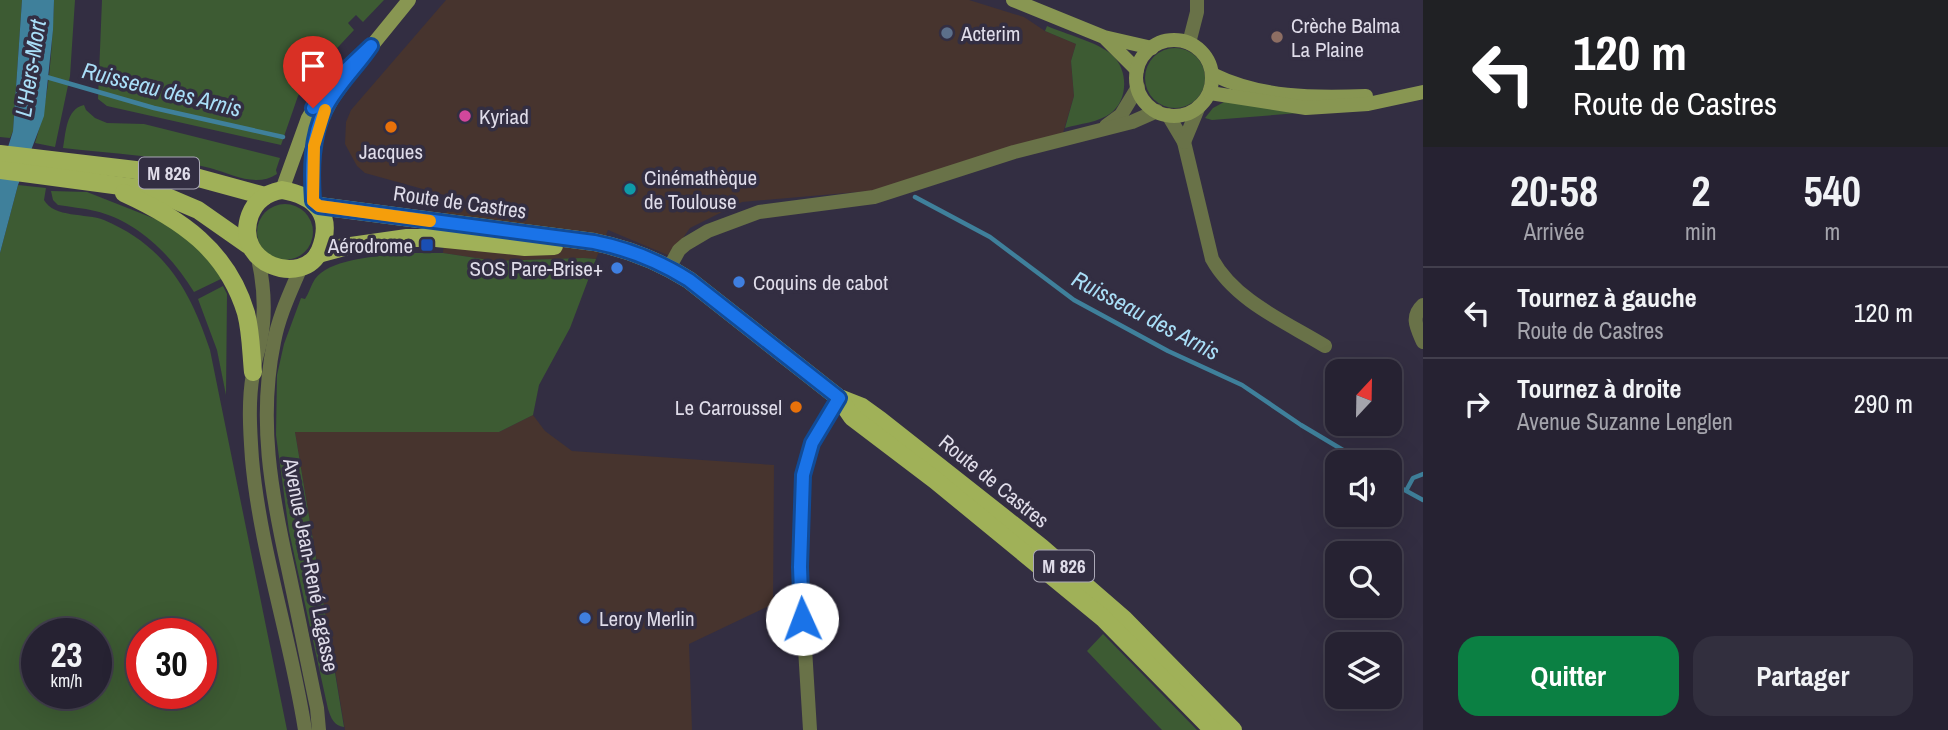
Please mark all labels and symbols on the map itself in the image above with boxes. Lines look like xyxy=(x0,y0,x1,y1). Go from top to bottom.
place label: Crèche Balma La Plaine xyxy=(1291,11,1401,64)
water label: L'Hers-Mort xyxy=(7,16,53,119)
place label: Acterim xyxy=(960,19,1020,48)
marker: Acterim xyxy=(939,25,955,41)
marker: Crèche Balma La Plaine xyxy=(1269,29,1285,45)
pin xyxy=(283,36,343,108)
water label: Ruisseau des Arnis xyxy=(79,54,245,124)
place label: Kyriad xyxy=(479,102,529,131)
marker: Kyriad xyxy=(457,108,473,124)
marker: Jacques xyxy=(383,119,399,135)
place label: Jacques xyxy=(359,137,423,166)
road number: M 826 xyxy=(139,158,199,188)
place label: Cinémathèque de Toulouse xyxy=(644,163,757,216)
street label: Route de Castres xyxy=(392,178,528,226)
marker: Cinémathèque de Toulouse xyxy=(622,181,638,197)
place label: Aérodrome xyxy=(327,231,413,260)
marker: Aérodrome xyxy=(419,237,435,253)
place label: SOS Pare-Brise+ xyxy=(469,254,603,283)
marker: SOS Pare-Brise+ xyxy=(609,260,625,276)
water label: Ruisseau des Arnis xyxy=(1067,263,1225,367)
place label: Coquins de cabot xyxy=(753,268,888,297)
marker: Coquins de cabot xyxy=(731,274,747,290)
north arrow xyxy=(1325,359,1402,436)
place label: Le Carroussel xyxy=(675,393,782,422)
marker: Le Carroussel xyxy=(788,399,804,415)
street label: Route de Castres xyxy=(933,428,1055,534)
street label: Avenue Jean-René Lagasse xyxy=(276,455,346,674)
road number: M 826 xyxy=(1034,551,1094,582)
position arrow xyxy=(765,582,839,656)
place label: Leroy Merlin xyxy=(599,604,695,633)
marker: Leroy Merlin xyxy=(577,610,593,626)
speed limit sign: 30 xyxy=(126,618,217,709)

